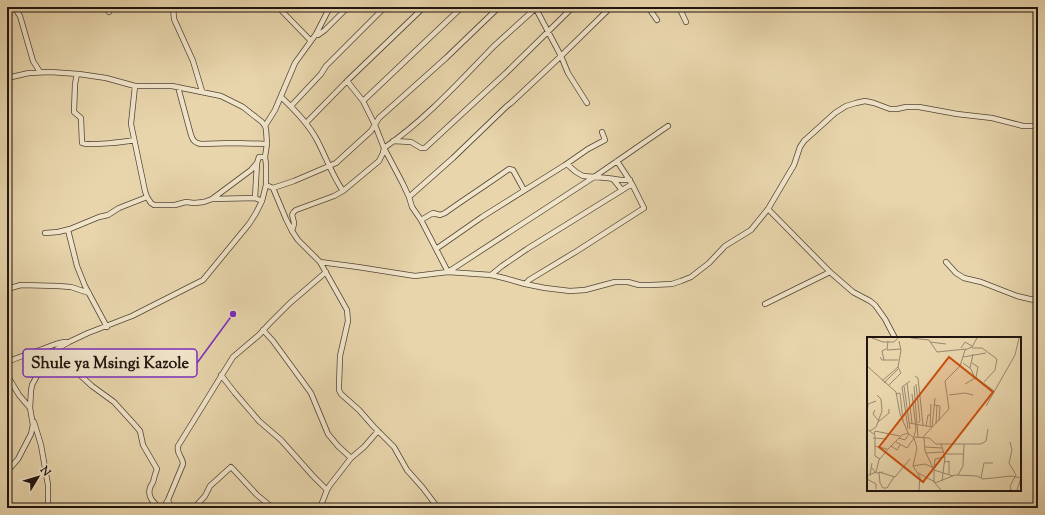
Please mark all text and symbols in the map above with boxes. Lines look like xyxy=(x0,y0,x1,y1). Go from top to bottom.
inset map xyxy=(867,337,1021,491)
callout: Shule ya Msingi Kazole xyxy=(23,349,197,377)
text: Shule ya Msingi Kazole xyxy=(31,353,190,376)
north arrow xyxy=(18,457,58,497)
text: N xyxy=(35,462,54,480)

